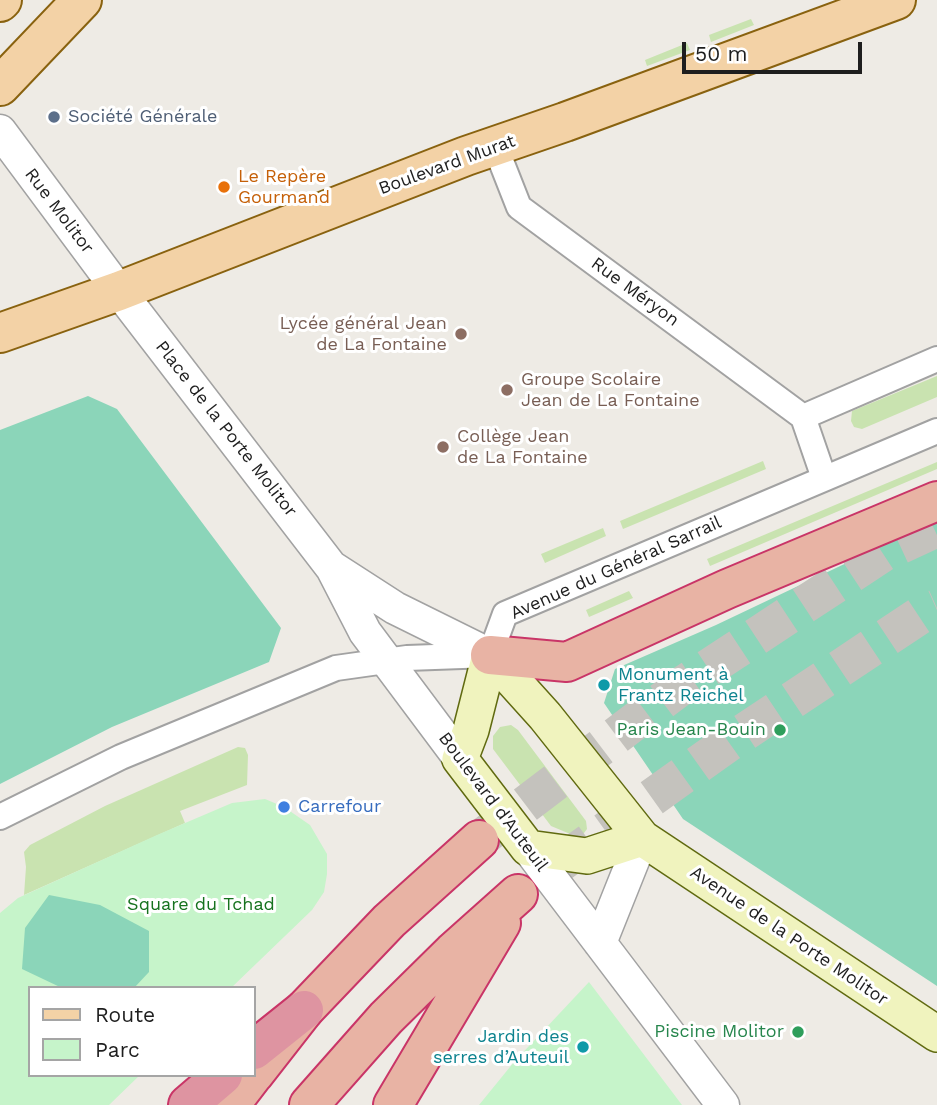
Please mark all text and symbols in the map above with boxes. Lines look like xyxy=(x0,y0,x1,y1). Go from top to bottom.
scale bar xyxy=(685,28,865,72)
text: 50 m xyxy=(695,41,747,66)
place label: Société Générale xyxy=(68,106,218,128)
marker: Société Générale xyxy=(46,109,62,125)
street label: Boulevard Murat xyxy=(376,130,518,200)
street label: Rue Molitor xyxy=(20,164,98,258)
place label: Le Repère Gourmand xyxy=(238,166,330,208)
marker: Le Repère Gourmand xyxy=(216,179,232,195)
street label: Rue Méryon xyxy=(587,253,683,331)
place label: Lycée général Jean de La Fontaine xyxy=(279,313,447,356)
marker: Lycée général Jean de La Fontaine xyxy=(453,326,469,342)
street label: Place de la Porte Molitor xyxy=(151,337,301,521)
place label: Groupe Scolaire Jean de La Fontaine xyxy=(521,369,700,412)
marker: Groupe Scolaire Jean de La Fontaine xyxy=(499,382,515,398)
place label: Collège Jean de La Fontaine xyxy=(457,426,588,468)
marker: Collège Jean de La Fontaine xyxy=(435,439,451,455)
street label: Avenue du Général Sarrail xyxy=(507,512,725,624)
place label: Monument à Frantz Reichel xyxy=(618,664,744,706)
marker: Monument à Frantz Reichel xyxy=(596,677,612,693)
place label: Paris Jean-Bouin xyxy=(617,719,766,741)
marker: Paris Jean-Bouin xyxy=(772,722,788,738)
street label: Boulevard d'Auteuil xyxy=(434,728,552,876)
place label: Carrefour xyxy=(298,796,381,818)
marker: Carrefour xyxy=(276,799,292,815)
street label: Avenue de la Porte Molitor xyxy=(686,862,892,1010)
park label: Square du Tchad xyxy=(127,894,275,916)
legend xyxy=(28,986,256,1077)
text: Route xyxy=(95,1002,155,1027)
place label: Piscine Molitor xyxy=(654,1021,784,1043)
marker: Piscine Molitor xyxy=(790,1024,806,1040)
place label: Jardin des serres d’Auteuil xyxy=(433,1026,569,1068)
text: Parc xyxy=(95,1037,140,1062)
marker: Jardin des serres d’Auteuil xyxy=(575,1039,591,1055)

